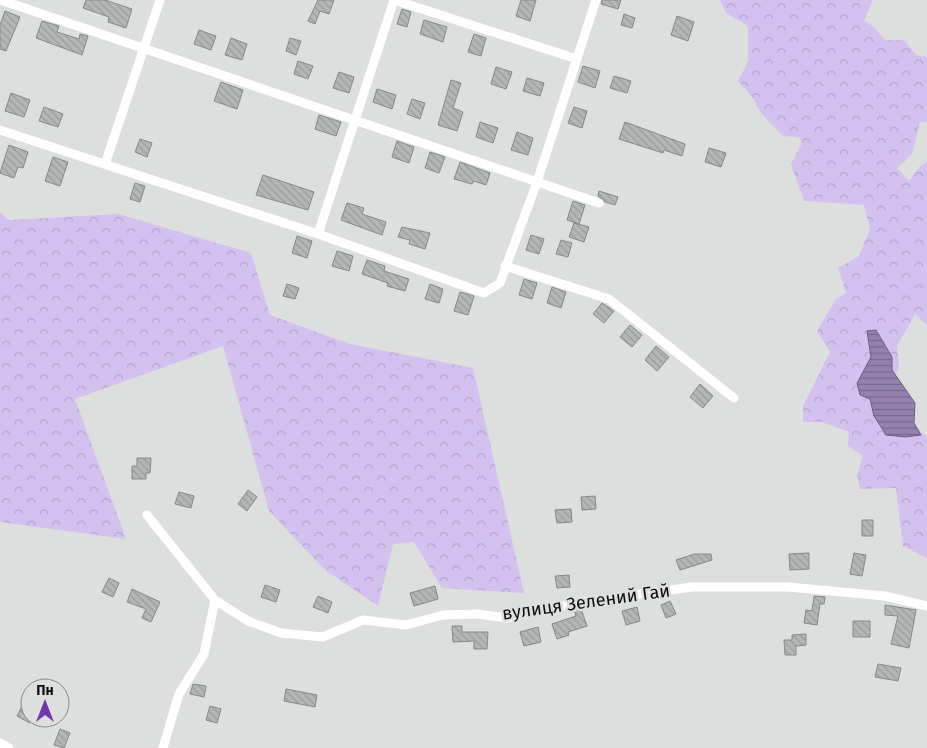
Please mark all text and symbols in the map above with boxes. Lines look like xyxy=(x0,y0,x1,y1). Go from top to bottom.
street label: вулиця Зелений Гай xyxy=(501,579,671,625)
north arrow xyxy=(20,678,70,728)
text: Пн xyxy=(36,682,54,699)

